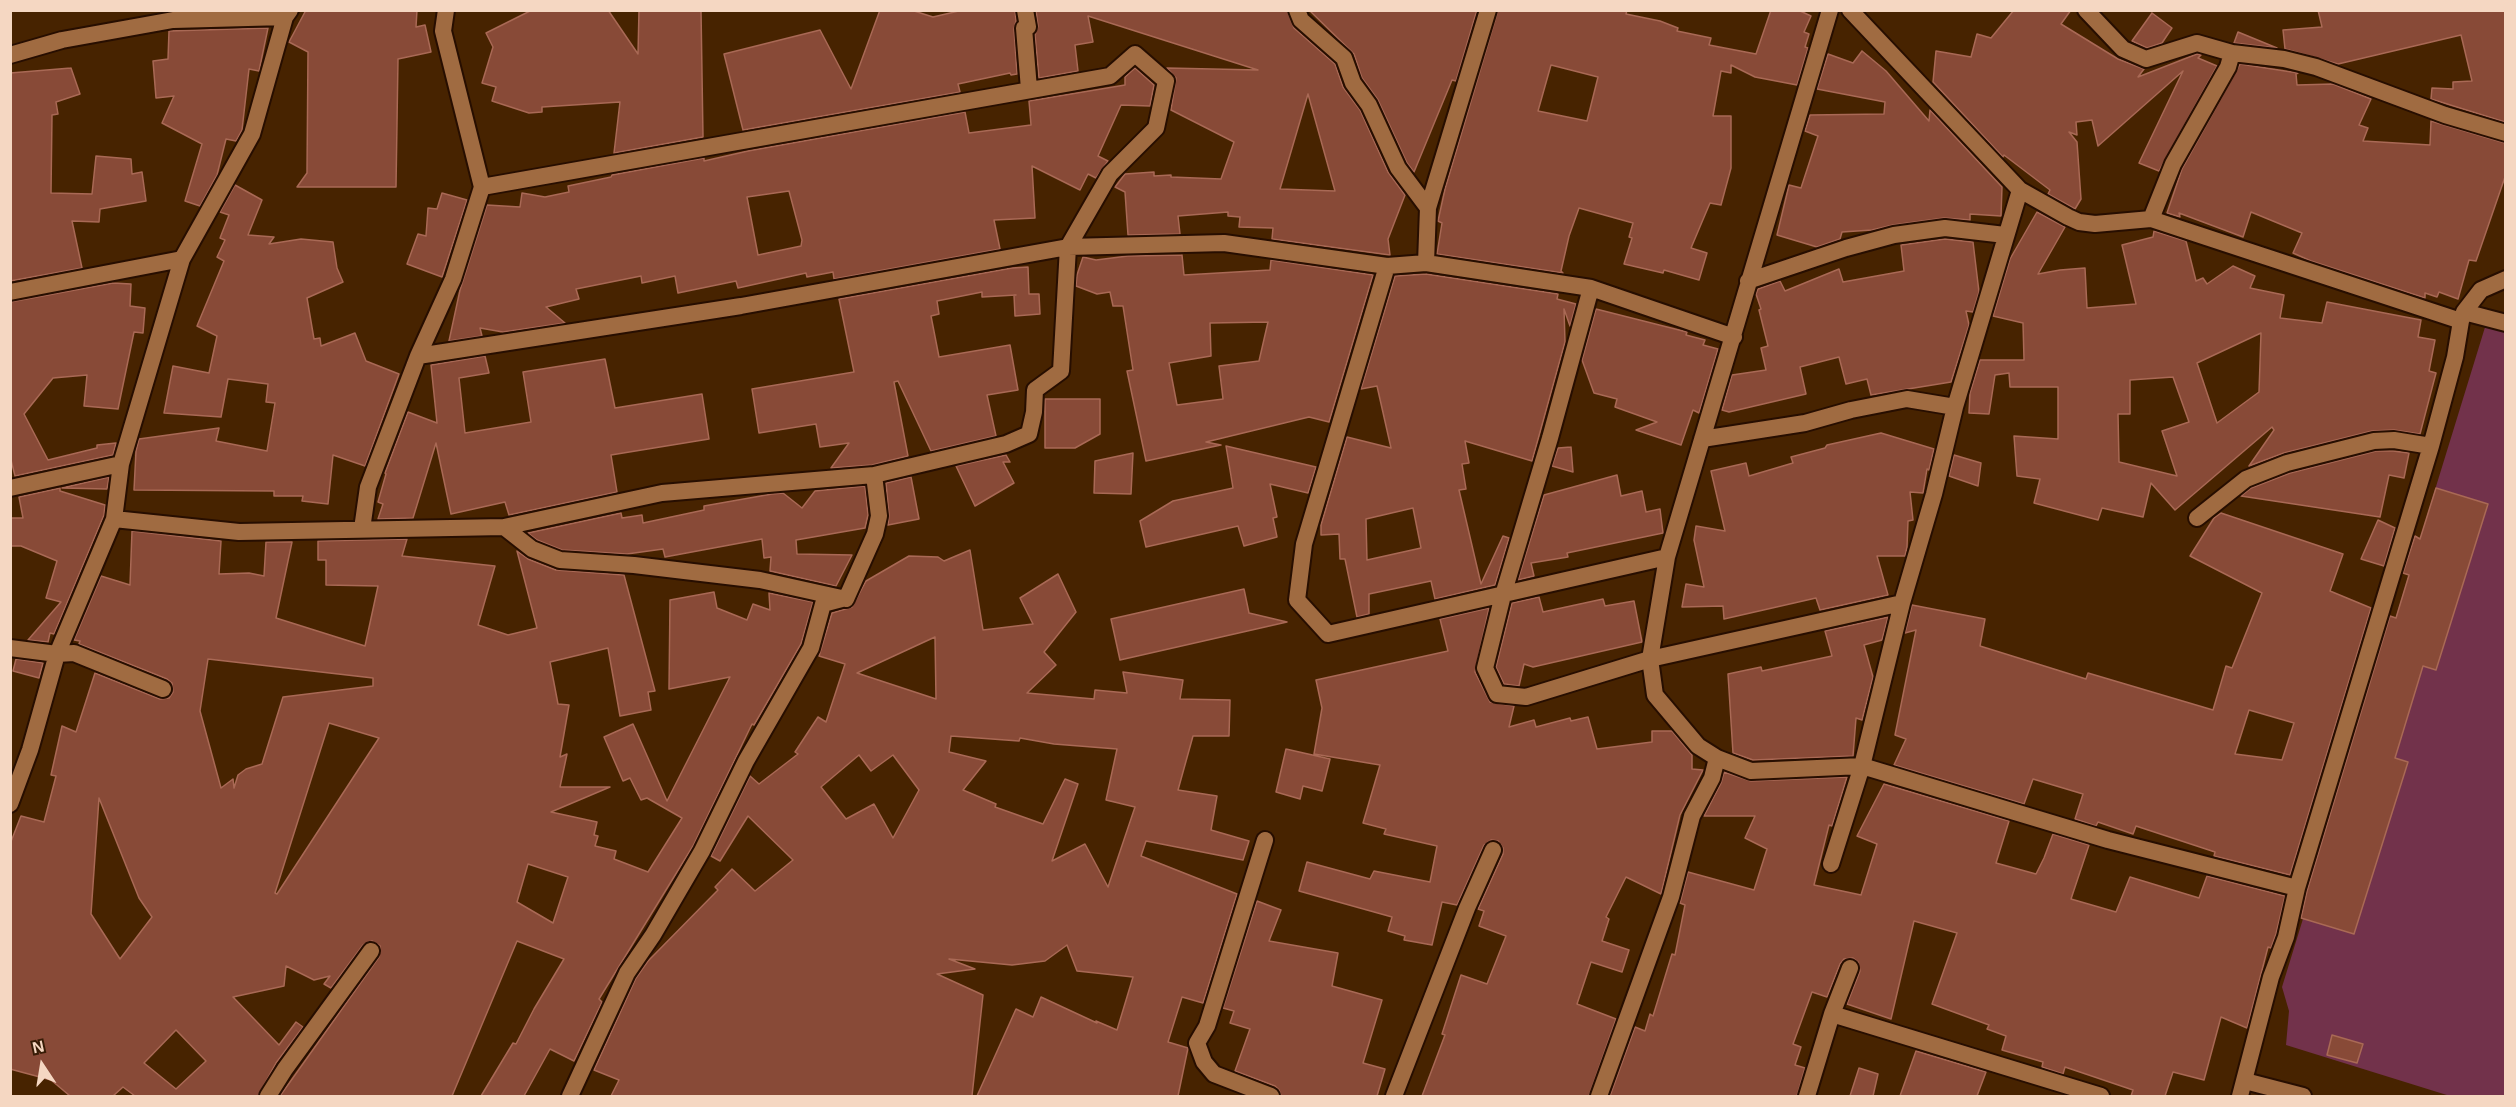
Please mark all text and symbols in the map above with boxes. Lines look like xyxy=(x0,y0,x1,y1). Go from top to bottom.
north arrow xyxy=(12,1035,72,1095)
text: N xyxy=(31,1037,46,1056)

